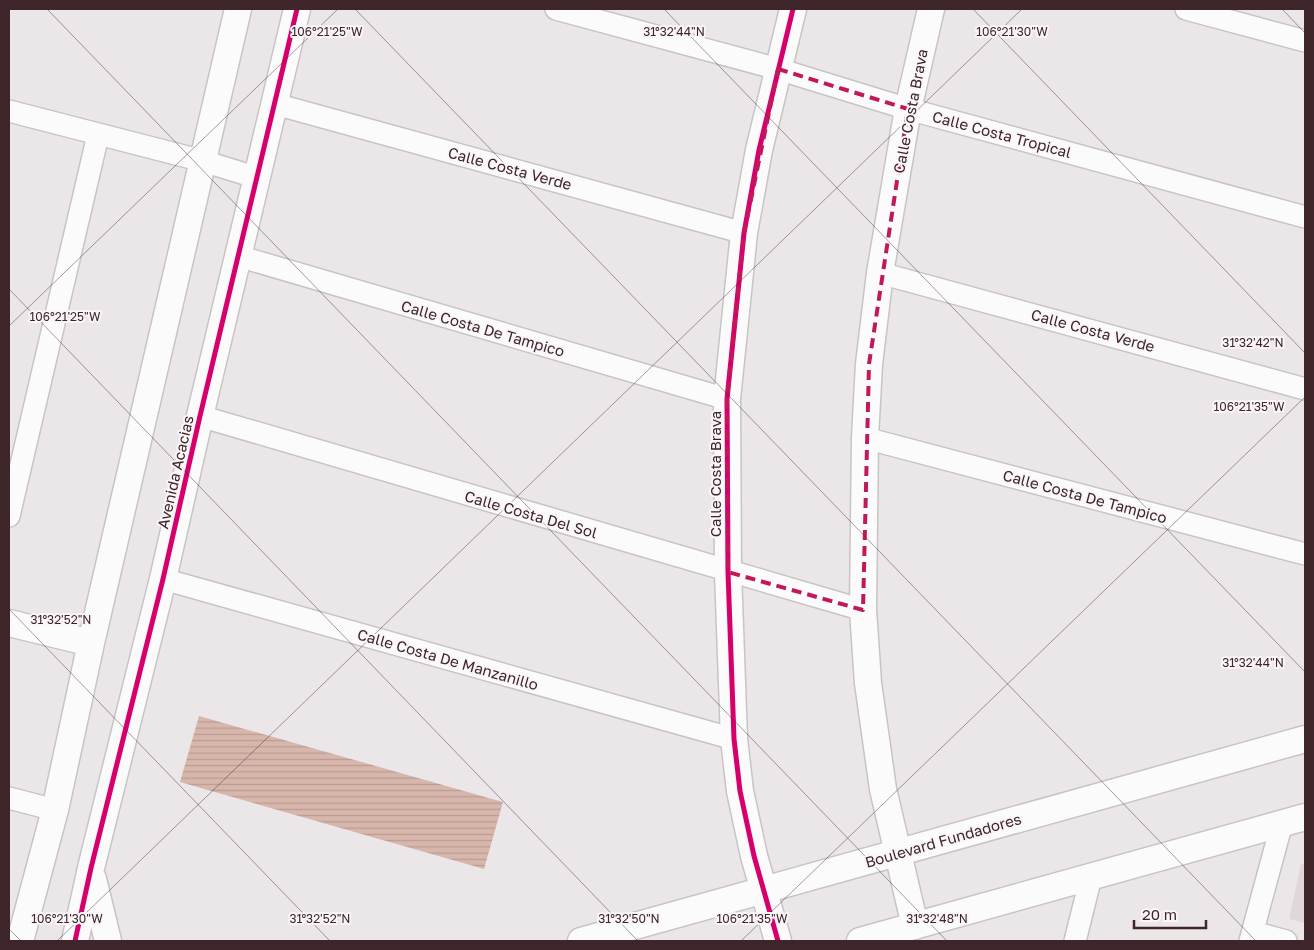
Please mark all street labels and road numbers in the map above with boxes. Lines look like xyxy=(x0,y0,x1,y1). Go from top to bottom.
street label: Calle Costa Brava xyxy=(889,47,931,175)
street label: Calle Costa Tropical xyxy=(930,107,1074,161)
street label: Calle Costa Verde xyxy=(446,143,574,193)
street label: Calle Costa De Tampico xyxy=(399,296,567,360)
street label: Calle Costa Verde xyxy=(1029,305,1157,355)
street label: Calle Costa Brava xyxy=(706,411,724,537)
street label: Avenida Acacias xyxy=(153,414,197,530)
street label: Calle Costa De Tampico xyxy=(1001,465,1169,527)
street label: Calle Costa Del Sol xyxy=(463,486,600,542)
street label: Calle Costa De Manzanillo xyxy=(355,625,541,693)
street label: Boulevard Fundadores xyxy=(863,809,1023,871)

